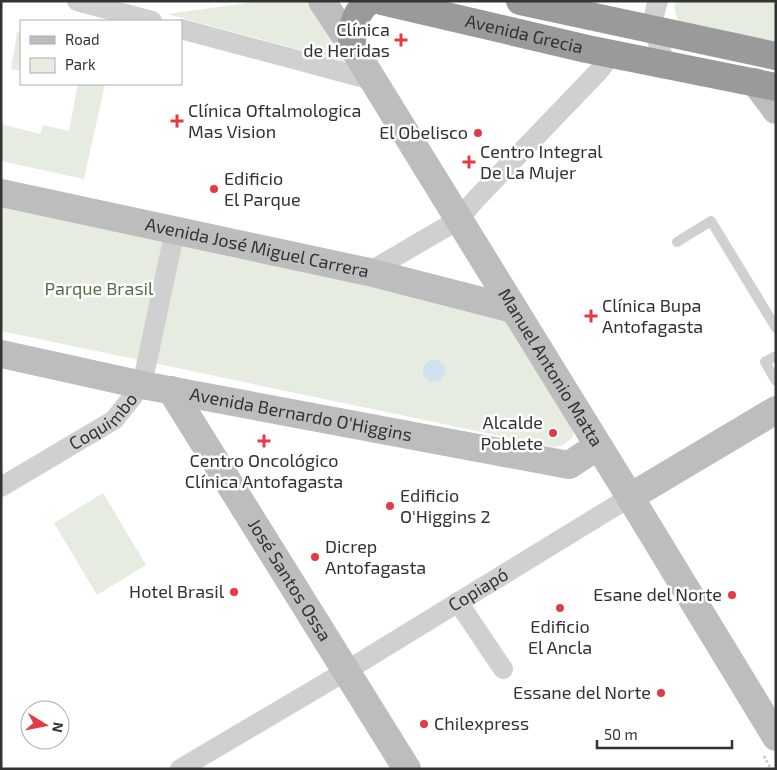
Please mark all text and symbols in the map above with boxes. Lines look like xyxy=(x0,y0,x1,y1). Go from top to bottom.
street label: Avenida Grecia xyxy=(463,9,585,58)
place label: Clínica de Heridas xyxy=(303,18,390,61)
legend xyxy=(20,20,182,85)
text: Road xyxy=(65,30,100,48)
marker: Clínica de Heridas xyxy=(394,33,408,47)
text: Park xyxy=(65,55,96,73)
place label: Clínica Oftalmologica Mas Vision xyxy=(188,99,361,142)
marker: Clínica Oftalmologica Mas Vision xyxy=(170,114,184,128)
place label: El Obelisco xyxy=(379,121,468,143)
marker: El Obelisco xyxy=(472,127,484,139)
place label: Centro Integral De La Mujer xyxy=(480,140,603,183)
marker: Centro Integral De La Mujer xyxy=(462,155,476,169)
place label: Edificio El Parque xyxy=(224,167,301,210)
marker: Edificio El Parque xyxy=(208,183,220,195)
street label: Avenida José Miguel Carrera xyxy=(143,212,371,282)
park label: Parque Brasil xyxy=(45,277,154,299)
street label: Manuel Antonio Matta xyxy=(494,284,608,450)
place label: Clínica Bupa Antofagasta xyxy=(602,294,703,337)
marker: Clínica Bupa Antofagasta xyxy=(584,309,598,323)
street label: Avenida Bernardo O'Higgins xyxy=(188,382,414,445)
street label: Coquimbo xyxy=(65,388,141,454)
place label: Alcalde Poblete xyxy=(480,411,543,454)
marker: Alcalde Poblete xyxy=(547,427,559,439)
marker: Centro Oncológico Clínica Antofagasta xyxy=(257,434,271,448)
place label: Centro Oncológico Clínica Antofagasta xyxy=(185,449,343,492)
place label: Edificio O'Higgins 2 xyxy=(400,484,491,527)
marker: Edificio O'Higgins 2 xyxy=(384,500,396,512)
street label: José Santos Ossa xyxy=(244,514,337,645)
place label: Dicrep Antofagasta xyxy=(325,535,426,578)
marker: Dicrep Antofagasta xyxy=(309,551,321,563)
street label: Copiapó xyxy=(444,562,512,616)
place label: Hotel Brasil xyxy=(129,580,225,602)
place label: Esane del Norte xyxy=(593,583,722,605)
marker: Hotel Brasil xyxy=(228,586,240,598)
marker: Esane del Norte xyxy=(726,589,738,601)
marker: Edificio El Ancla xyxy=(554,602,566,614)
place label: Edificio El Ancla xyxy=(528,615,592,658)
place label: Essane del Norte xyxy=(513,681,651,703)
marker: Essane del Norte xyxy=(655,687,667,699)
north arrow xyxy=(20,700,70,750)
place label: Chilexpress xyxy=(434,712,529,734)
marker: Chilexpress xyxy=(418,718,430,730)
scale bar xyxy=(597,718,732,750)
text: N xyxy=(49,721,68,734)
text: 50 m xyxy=(604,725,638,743)

